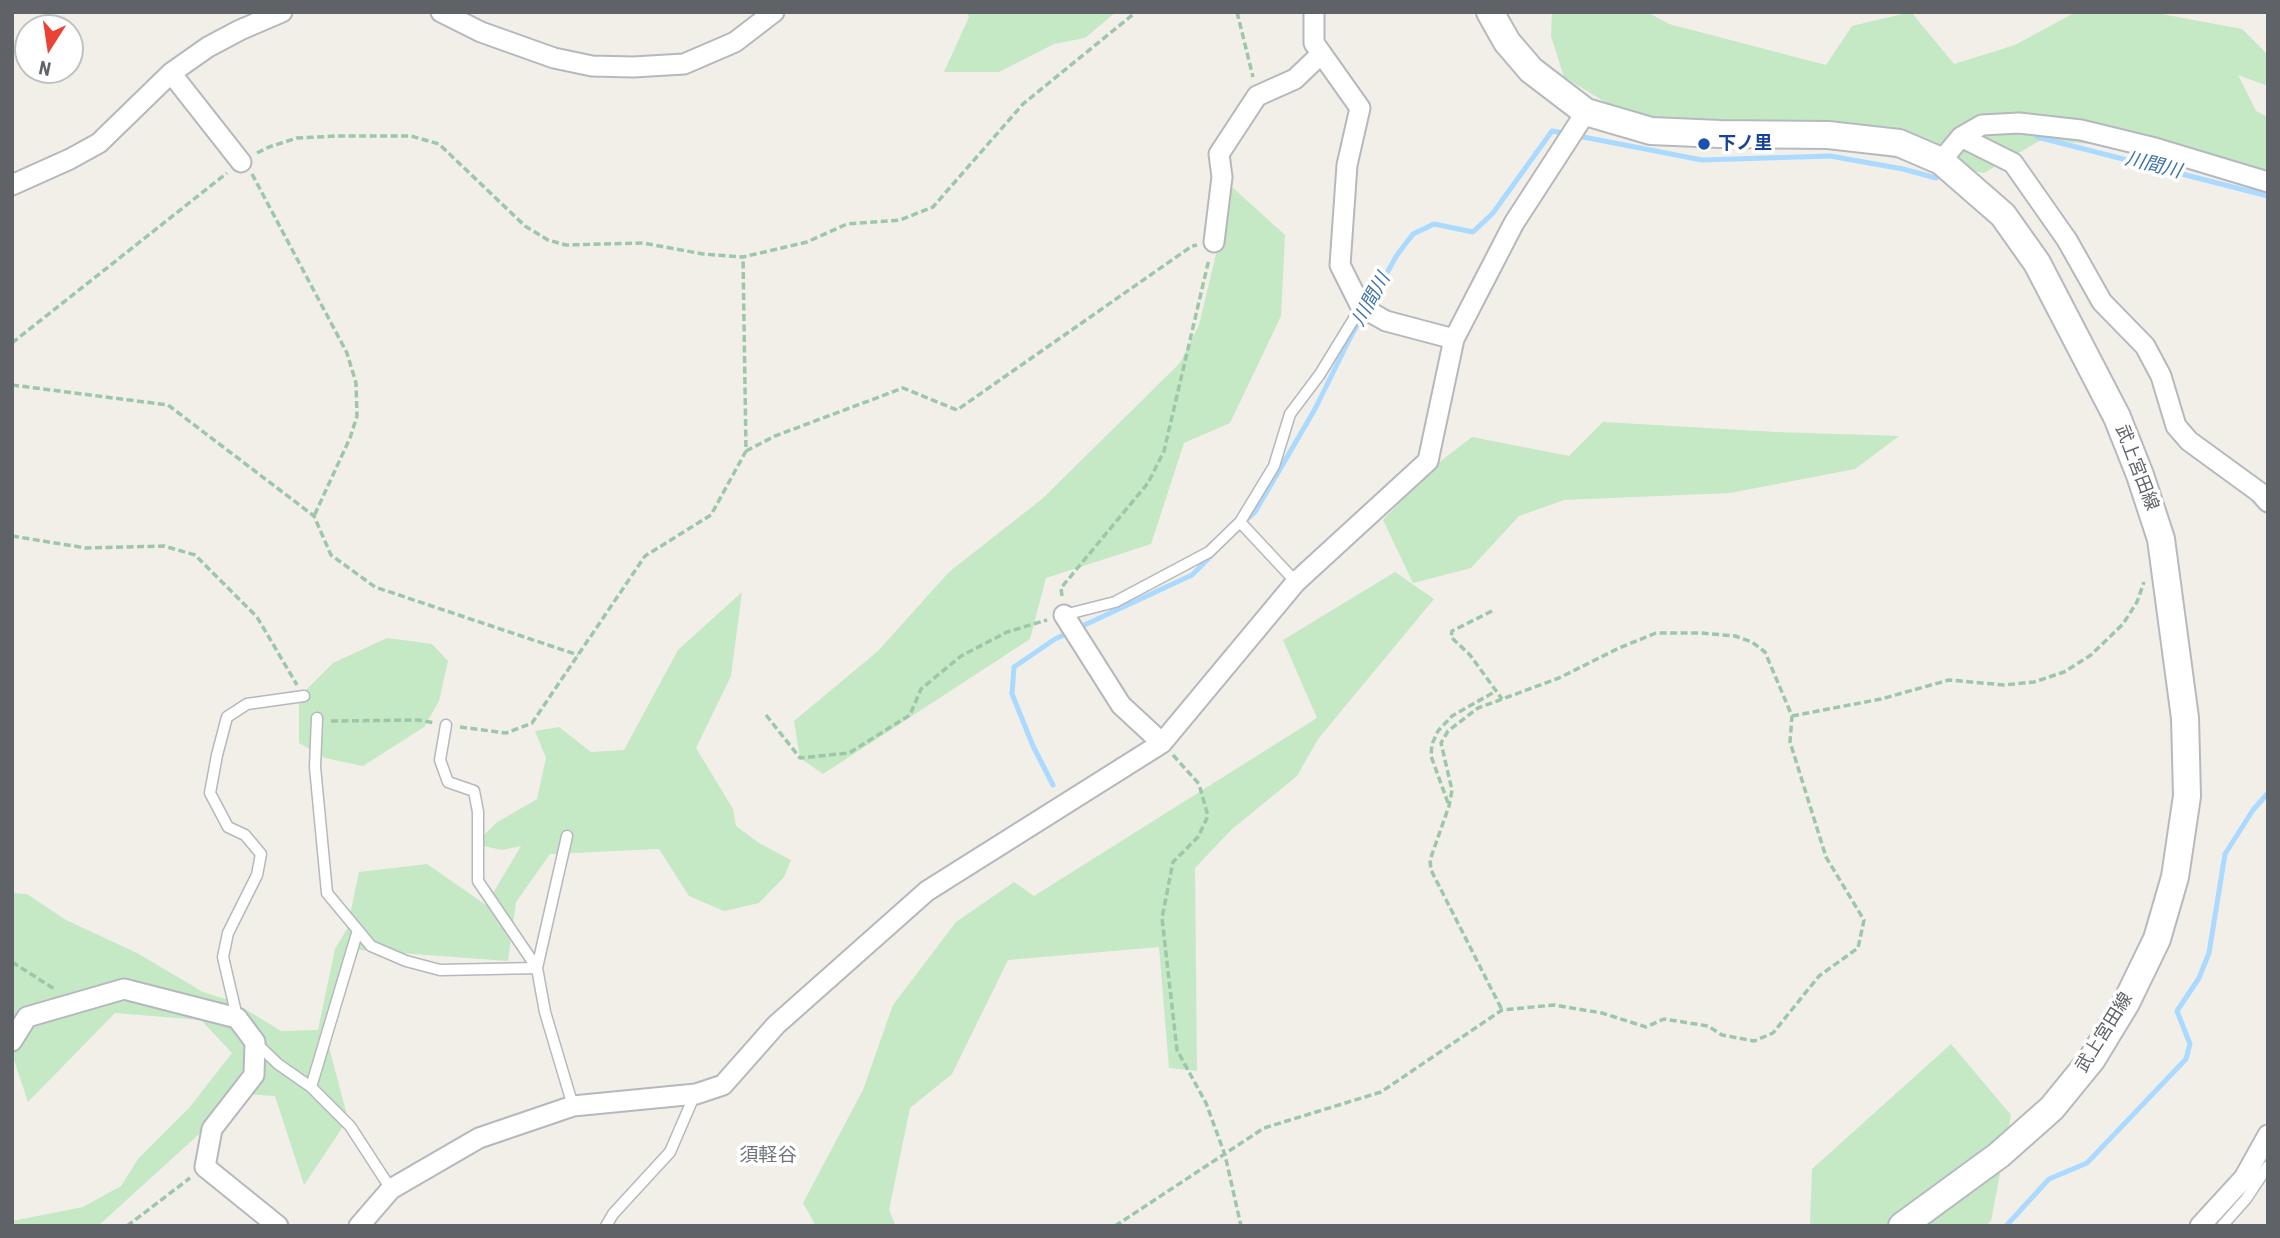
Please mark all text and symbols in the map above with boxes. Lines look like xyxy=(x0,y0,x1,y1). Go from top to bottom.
north arrow xyxy=(14,14,84,84)
text: N xyxy=(37,56,53,81)
place label: 下ノ里 xyxy=(1718,133,1772,155)
marker: 下ノ里 xyxy=(1696,136,1712,152)
water label: 川間川 xyxy=(2123,148,2183,184)
water label: 川間川 xyxy=(1348,270,1396,330)
street label: 武上宮田線 xyxy=(2110,422,2162,514)
street label: 武上宮田線 xyxy=(2072,989,2138,1077)
district label: 須軽谷 xyxy=(740,1145,796,1167)

